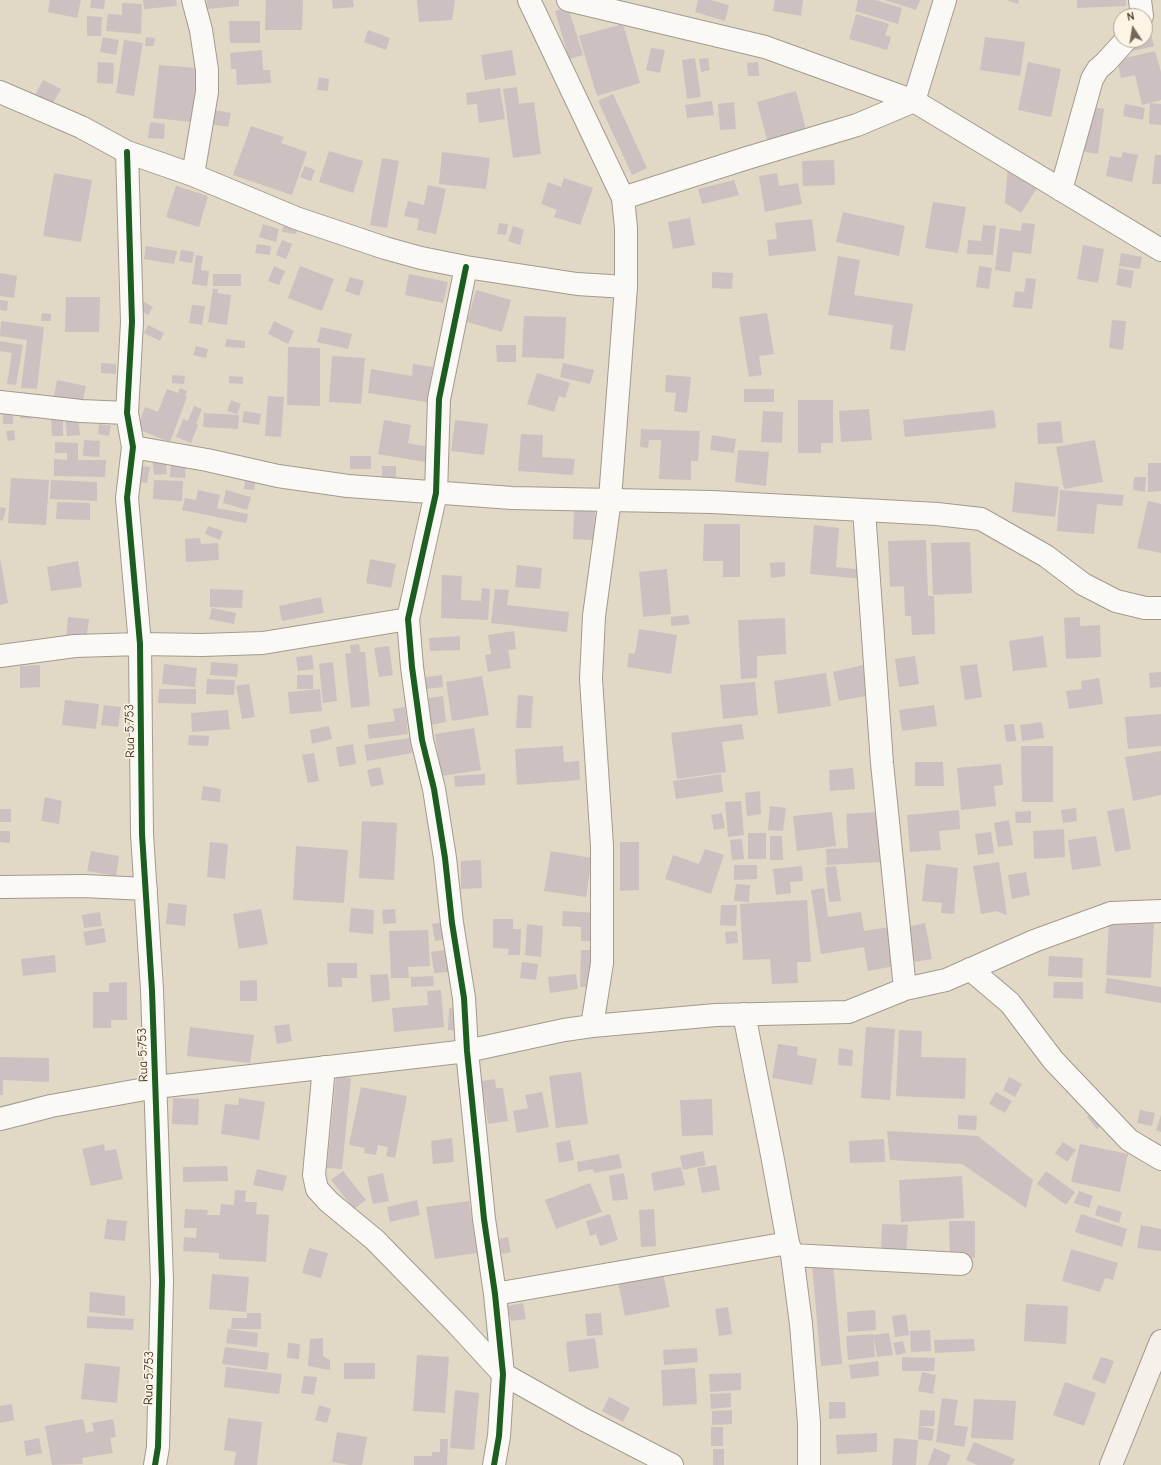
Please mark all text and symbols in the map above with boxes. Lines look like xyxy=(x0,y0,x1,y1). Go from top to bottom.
north arrow xyxy=(1113,8,1153,48)
text: N xyxy=(1126,10,1135,24)
street label: Rua 5.753 xyxy=(122,704,138,758)
street label: Rua 5.753 xyxy=(134,1028,152,1082)
street label: Rua 5.753 xyxy=(141,1351,157,1405)

